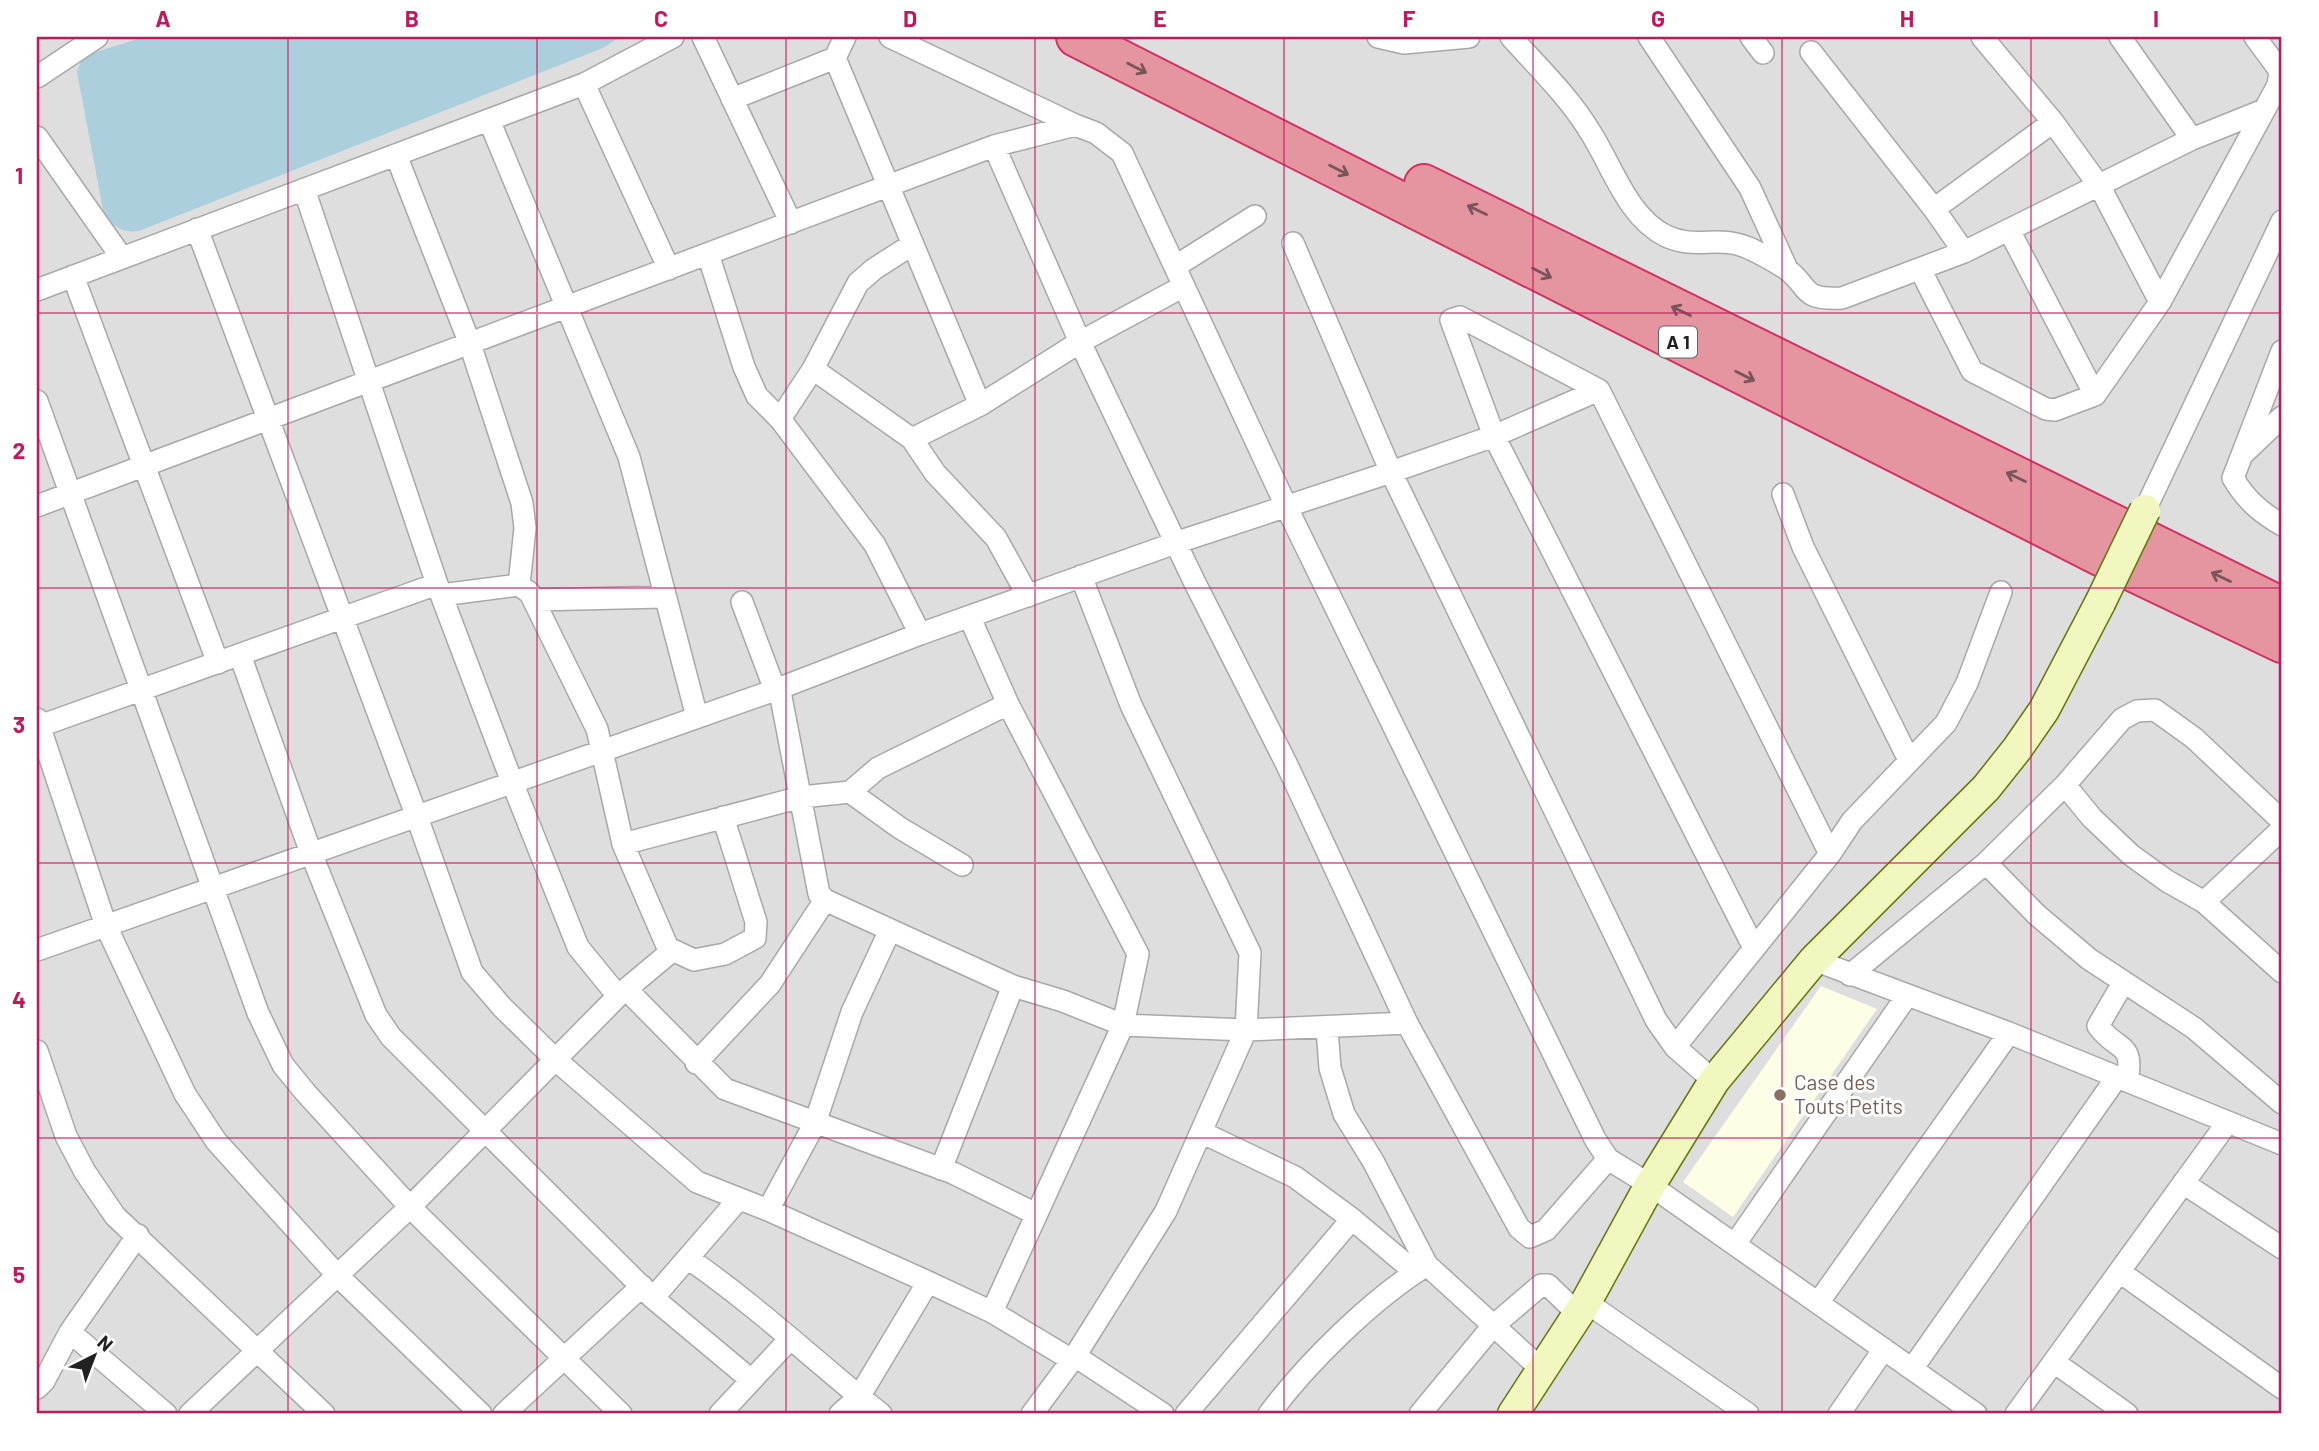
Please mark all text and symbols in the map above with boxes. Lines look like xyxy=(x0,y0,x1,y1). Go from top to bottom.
text: A xyxy=(155,4,171,32)
text: B xyxy=(405,4,419,32)
text: C xyxy=(654,4,668,32)
text: D xyxy=(903,4,917,32)
text: E xyxy=(1153,4,1167,32)
text: F xyxy=(1403,4,1416,32)
text: G xyxy=(1651,4,1665,32)
text: H xyxy=(1900,4,1914,32)
text: I xyxy=(2153,4,2159,32)
one-way arrow xyxy=(1126,61,1146,75)
text: 1 xyxy=(15,161,23,189)
one-way arrow xyxy=(1329,164,1349,178)
one-way arrow xyxy=(1467,202,1488,216)
one-way arrow xyxy=(1531,267,1552,281)
one-way arrow xyxy=(1671,304,1692,317)
road number: A 1 xyxy=(1659,326,1697,358)
one-way arrow xyxy=(1734,370,1755,384)
text: 2 xyxy=(13,436,25,464)
one-way arrow xyxy=(2006,470,2027,484)
one-way arrow xyxy=(2211,570,2232,583)
text: 3 xyxy=(13,710,25,738)
text: 4 xyxy=(12,985,26,1013)
place label: Case des Touts Petits xyxy=(1794,1069,1903,1118)
marker: Case des Touts Petits xyxy=(1772,1087,1788,1103)
text: 5 xyxy=(13,1260,25,1288)
north arrow xyxy=(60,1322,130,1392)
text: N xyxy=(93,1330,118,1356)

